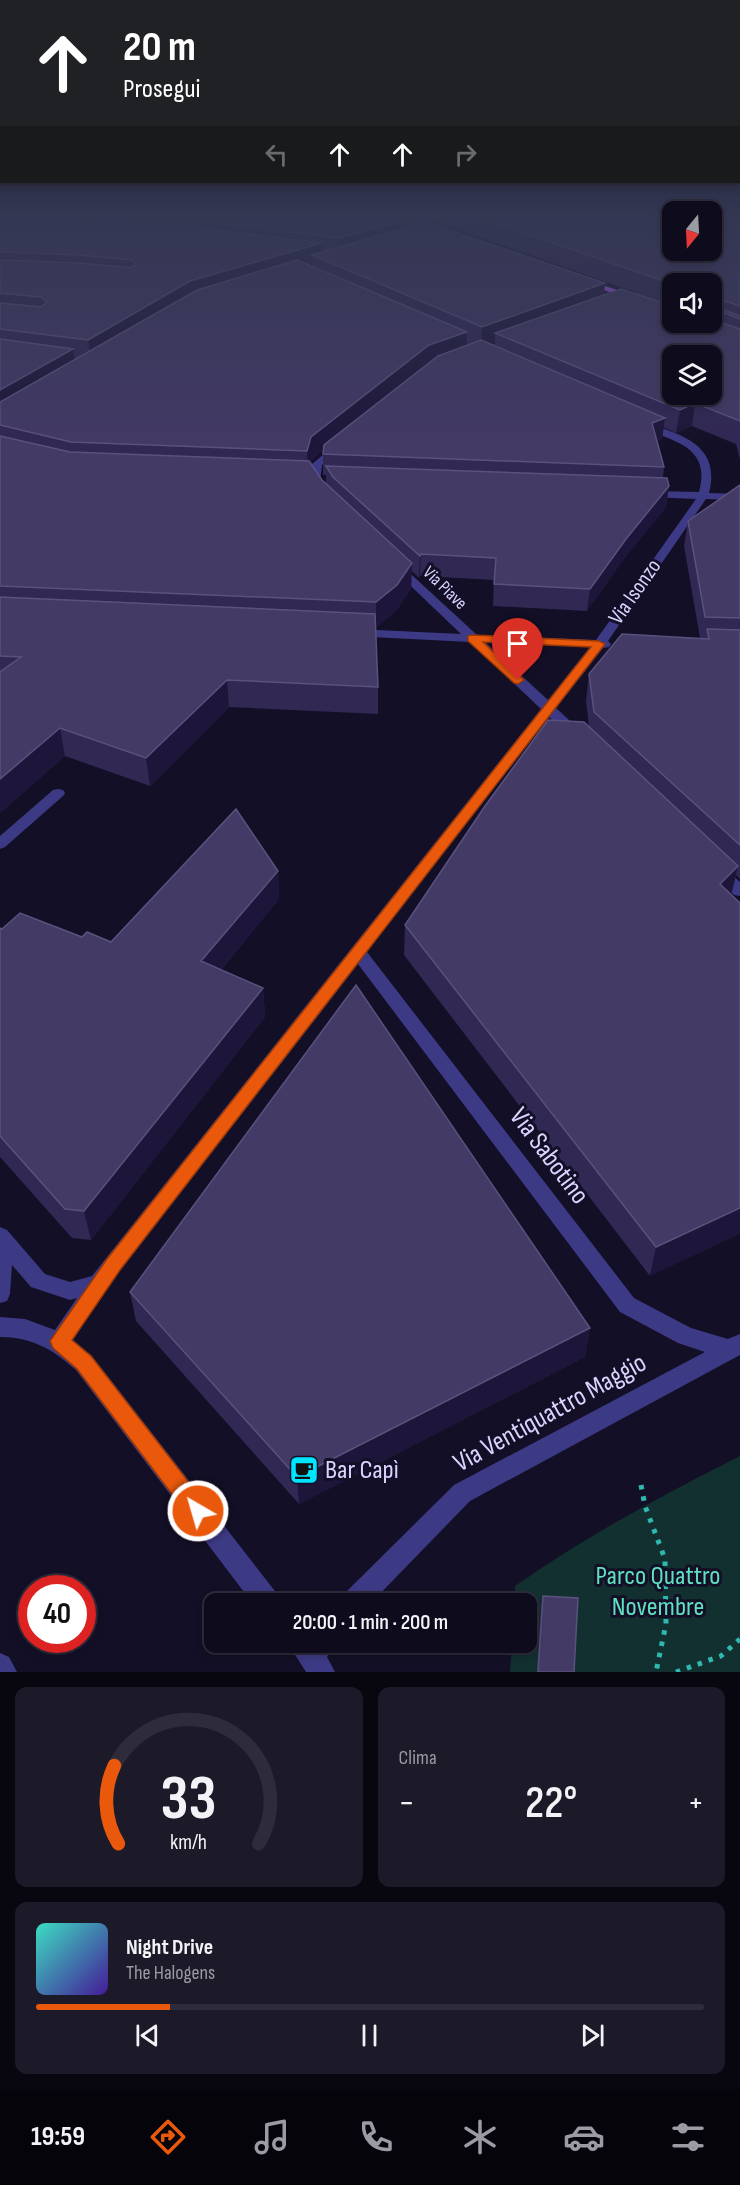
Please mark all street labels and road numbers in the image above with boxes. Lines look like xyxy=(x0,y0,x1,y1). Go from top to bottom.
street label: Via Isonzo xyxy=(603,554,667,630)
street label: Via Piave xyxy=(419,562,471,614)
street label: Via Sabotino xyxy=(502,1102,596,1210)
street label: Via Ventiquattro Maggio xyxy=(448,1347,652,1479)

